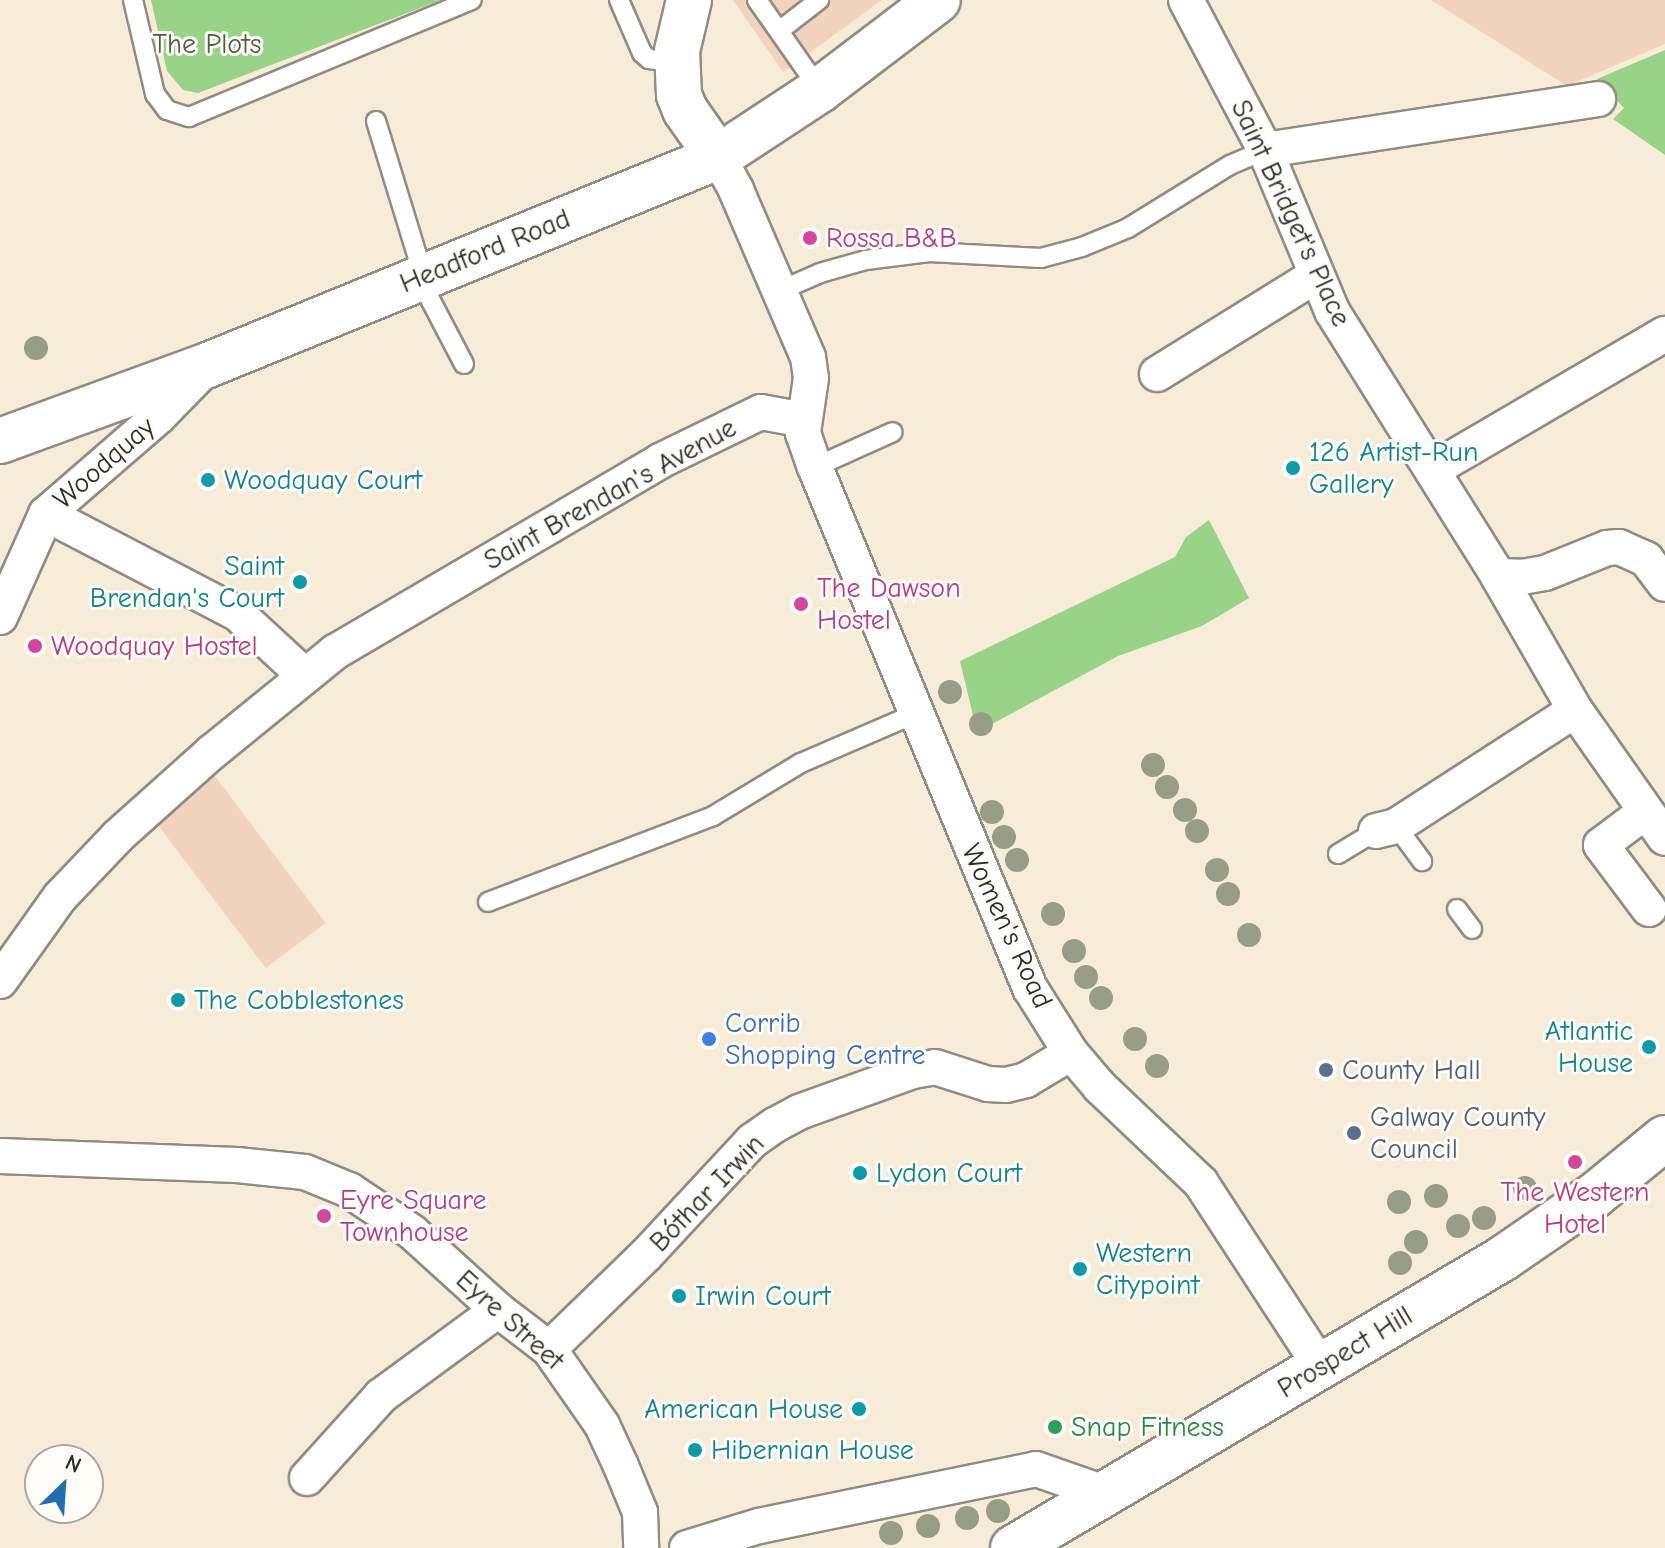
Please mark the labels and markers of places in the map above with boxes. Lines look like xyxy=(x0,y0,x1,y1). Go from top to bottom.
place label: Rossa B&B xyxy=(826,221,957,255)
marker: Rossa B&B xyxy=(801,229,819,247)
place label: 126 Artist-Run Gallery xyxy=(1309,435,1478,501)
marker: 126 Artist-Run Gallery xyxy=(1284,459,1302,477)
place label: Woodquay Court xyxy=(224,463,422,497)
marker: Woodquay Court xyxy=(199,471,217,489)
place label: Saint Brendan's Court xyxy=(90,549,284,615)
place label: The Dawson Hostel xyxy=(817,571,961,637)
marker: Saint Brendan's Court xyxy=(291,573,309,591)
marker: The Dawson Hostel xyxy=(792,595,810,613)
place label: Woodquay Hostel xyxy=(51,629,258,663)
marker: Woodquay Hostel xyxy=(26,637,44,655)
place label: The Cobblestones xyxy=(194,983,404,1017)
marker: The Cobblestones xyxy=(169,991,187,1009)
place label: Corrib Shopping Centre xyxy=(725,1006,925,1072)
place label: Atlantic House xyxy=(1545,1014,1633,1080)
marker: Corrib Shopping Centre xyxy=(700,1030,718,1048)
marker: Atlantic House xyxy=(1640,1038,1658,1056)
place label: County Hall xyxy=(1342,1053,1481,1087)
marker: County Hall xyxy=(1317,1061,1335,1079)
place label: Galway County Council xyxy=(1370,1100,1546,1166)
marker: Galway County Council xyxy=(1345,1124,1363,1142)
marker: The Western Hotel xyxy=(1566,1153,1584,1171)
place label: Lydon Court xyxy=(876,1156,1022,1190)
marker: Lydon Court xyxy=(851,1164,869,1182)
place label: The Western Hotel xyxy=(1501,1175,1649,1241)
place label: Eyre Square Townhouse xyxy=(340,1183,487,1249)
marker: Eyre Square Townhouse xyxy=(315,1207,333,1225)
place label: Western Citypoint xyxy=(1096,1236,1200,1302)
marker: Western Citypoint xyxy=(1071,1260,1089,1278)
place label: Irwin Court xyxy=(695,1279,830,1313)
marker: Irwin Court xyxy=(670,1287,688,1305)
place label: American House xyxy=(644,1392,843,1426)
marker: American House xyxy=(850,1400,868,1418)
place label: Snap Fitness xyxy=(1071,1410,1224,1444)
marker: Snap Fitness xyxy=(1046,1418,1064,1436)
place label: Hibernian House xyxy=(711,1433,914,1467)
marker: Hibernian House xyxy=(686,1441,704,1459)

